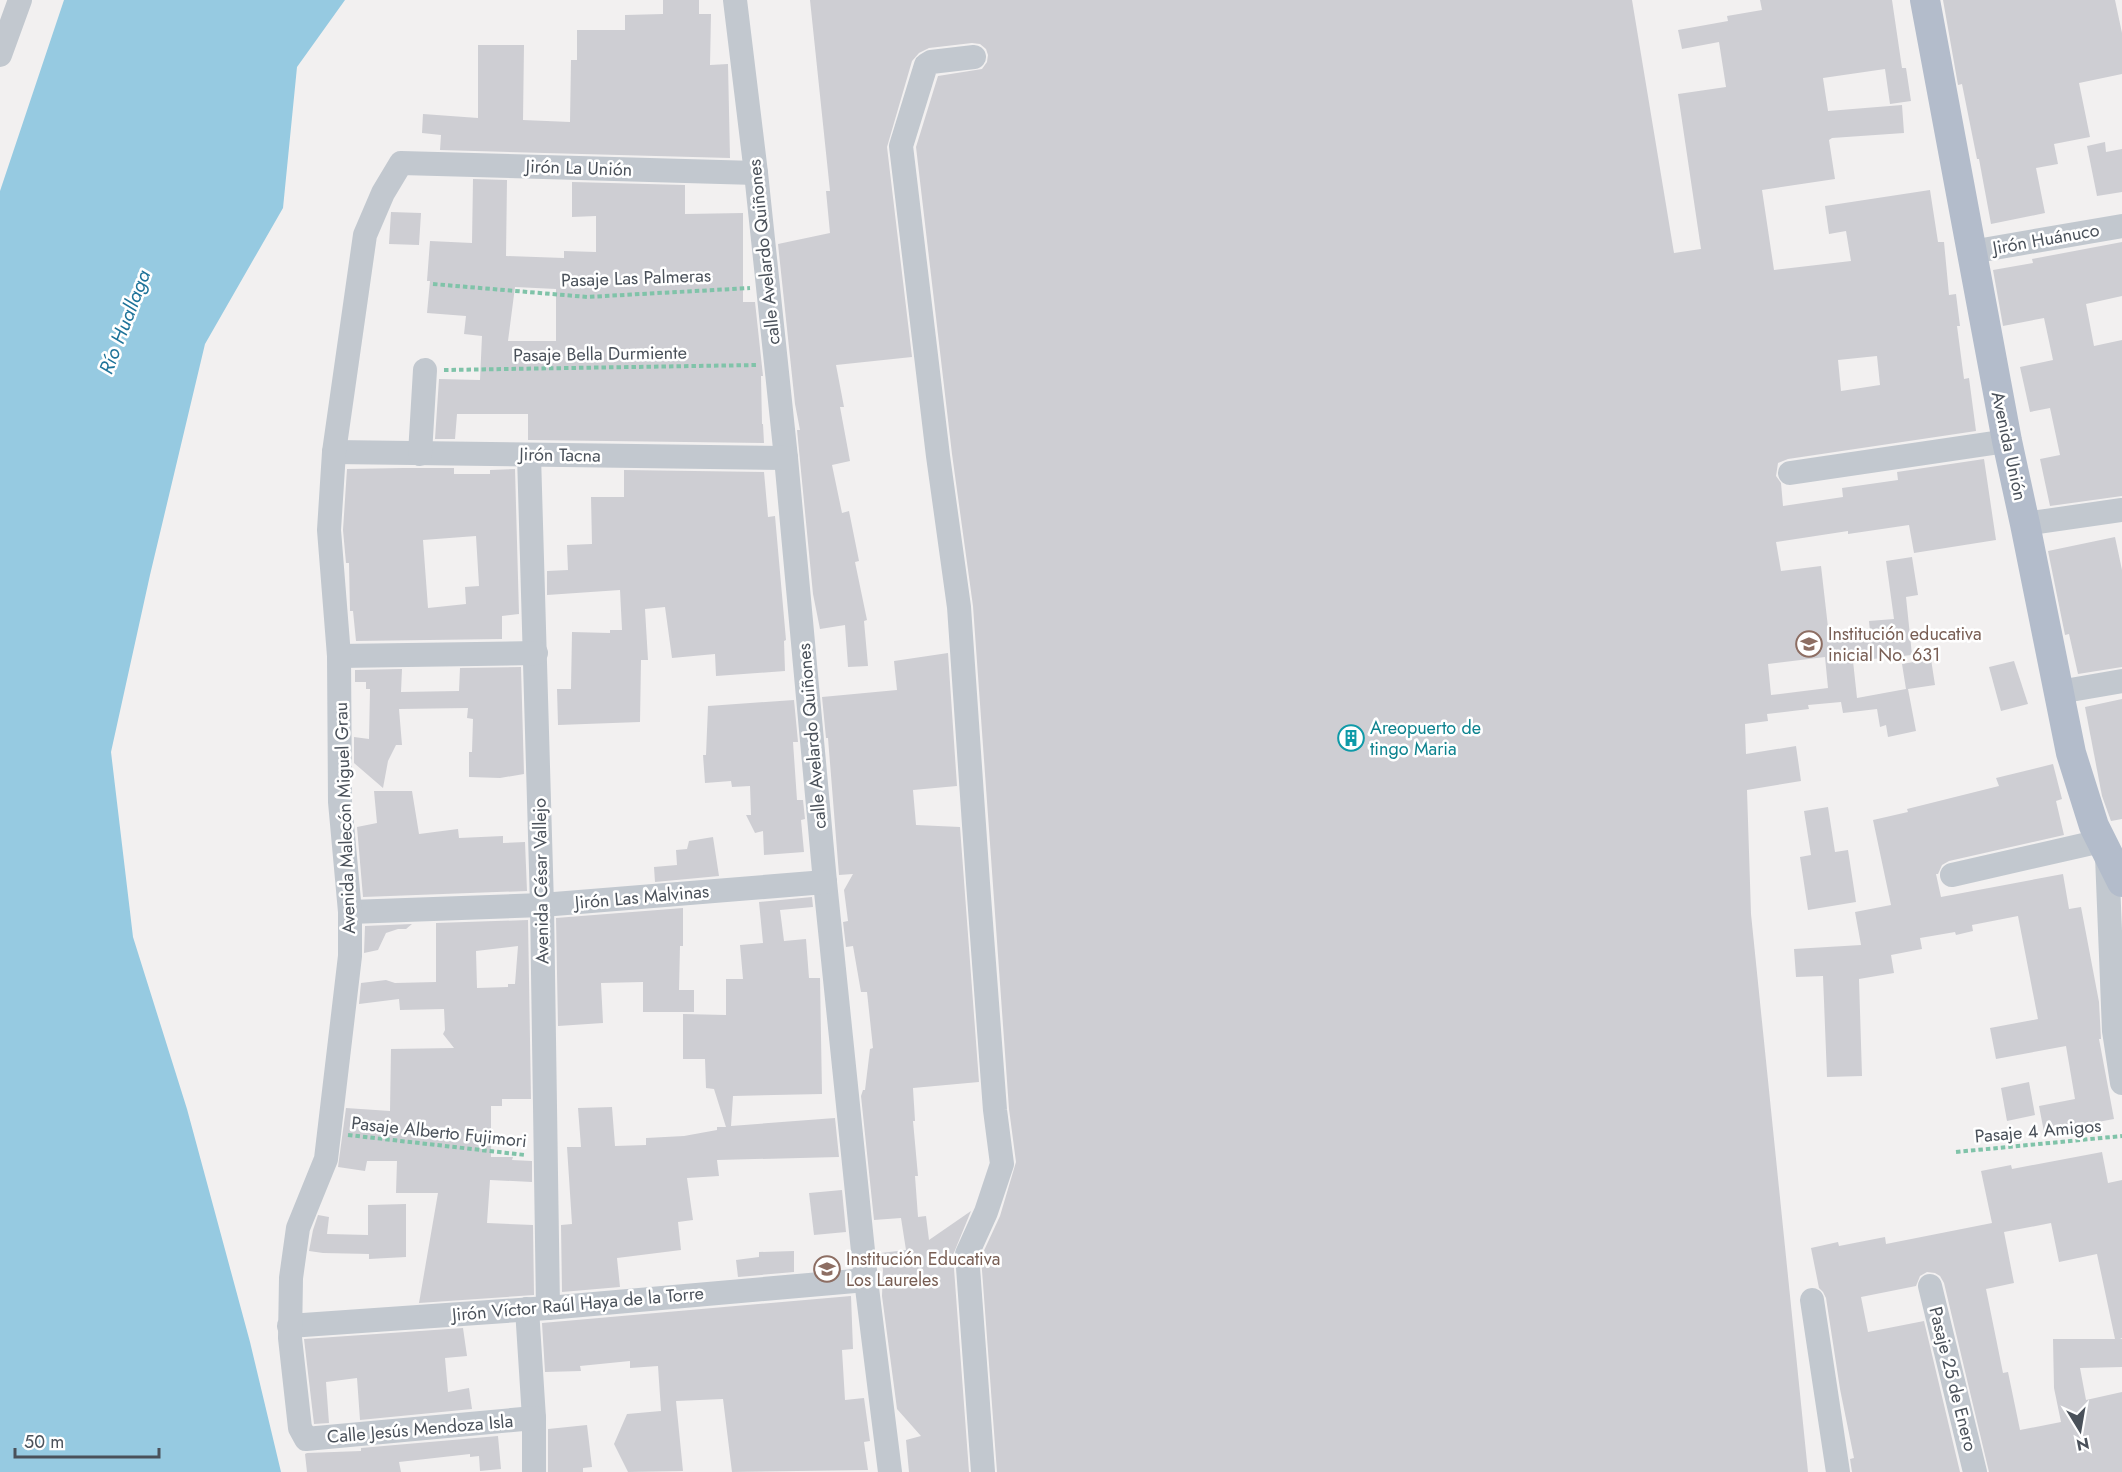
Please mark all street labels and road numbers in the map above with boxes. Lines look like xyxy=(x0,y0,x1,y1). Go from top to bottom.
street label: Jirón La Unión xyxy=(523,153,633,183)
street label: calle Avelardo Quiñones xyxy=(741,158,787,346)
street label: Jirón Huánuco xyxy=(1989,217,2102,262)
street label: Pasaje Las Palmeras xyxy=(561,262,711,294)
street label: Pasaje Bella Durmiente xyxy=(513,339,687,369)
street label: Avenida Unión xyxy=(1985,389,2033,503)
street label: Jirón Tacna xyxy=(517,441,601,469)
street label: calle Avelardo Quiñones xyxy=(791,642,833,830)
street label: Avenida Malecón Miguel Grau xyxy=(328,701,362,935)
street label: Avenida César Vallejo xyxy=(527,798,555,964)
street label: Jirón Las Malvinas xyxy=(572,878,710,916)
street label: Pasaje Alberto Fujimori xyxy=(350,1110,528,1154)
street label: Pasaje 4 Amigos xyxy=(1974,1113,2102,1149)
street label: Jirón Víctor Raúl Haya de la Torre xyxy=(449,1280,705,1328)
street label: Pasaje 25 de Enero xyxy=(1922,1304,1984,1454)
street label: Calle Jesús Mendoza Isla xyxy=(326,1408,514,1450)

